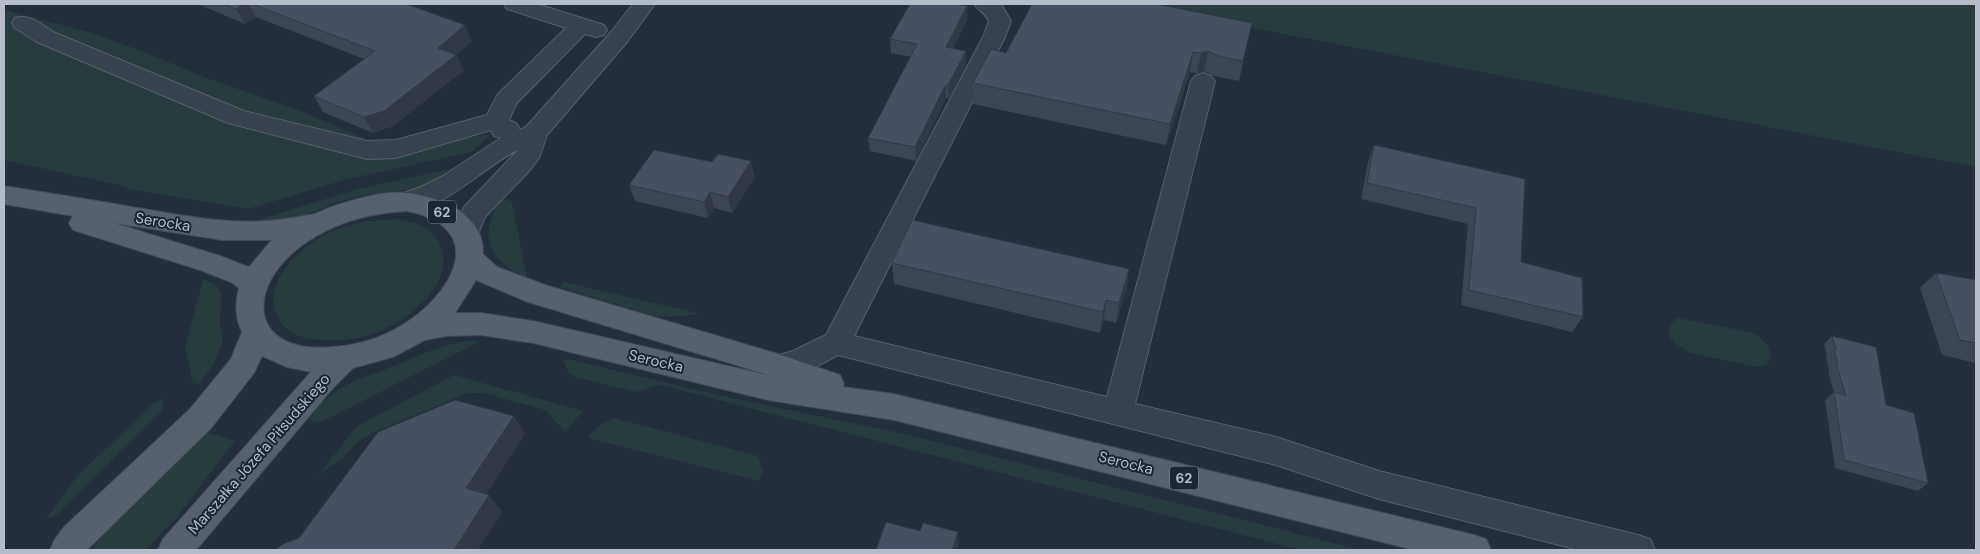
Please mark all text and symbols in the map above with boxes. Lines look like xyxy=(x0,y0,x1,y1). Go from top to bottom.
road number: 62 xyxy=(428,200,456,223)
street label: Serocka xyxy=(134,208,192,236)
street label: Serocka xyxy=(627,345,685,377)
street label: Marszałka Józefa Piłsudskiego xyxy=(184,369,334,539)
street label: Serocka xyxy=(1097,447,1155,479)
road number: 62 xyxy=(1170,466,1198,489)

